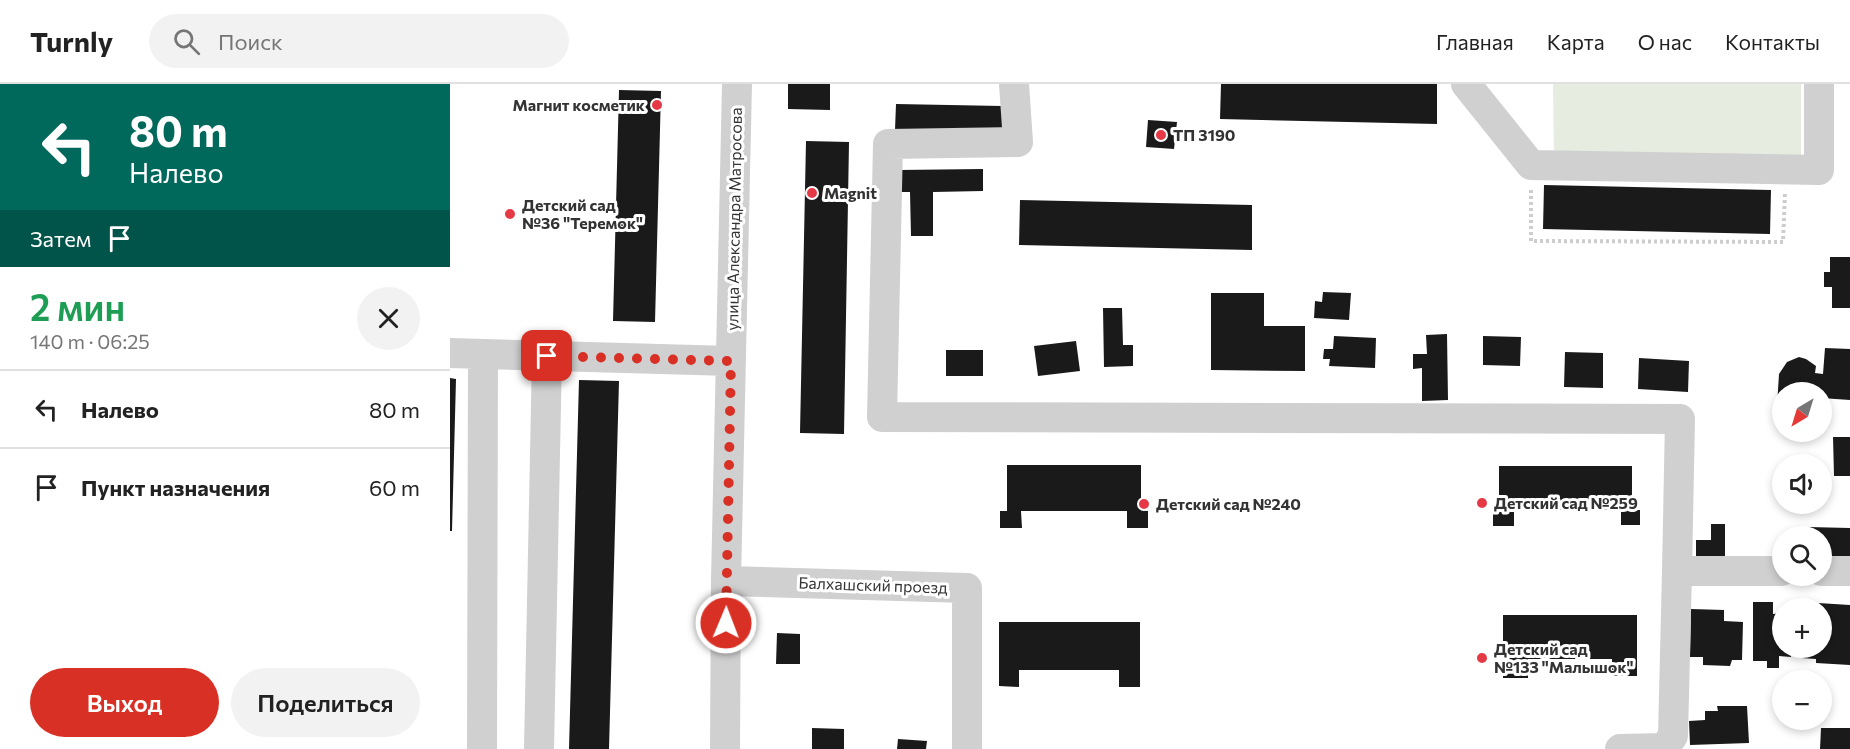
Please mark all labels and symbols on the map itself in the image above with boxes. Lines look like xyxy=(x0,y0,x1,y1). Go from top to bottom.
place label: Магнит косметик xyxy=(513,95,645,114)
marker: Магнит косметик xyxy=(650,98,664,112)
street label: улица Александра Матросова xyxy=(722,107,745,331)
place label: ТП 3190 xyxy=(1173,125,1235,144)
marker: ТП 3190 xyxy=(1154,128,1168,142)
place label: Magnit xyxy=(824,183,877,202)
marker: Magnit xyxy=(805,186,819,200)
place label: Детский сад №36 "Теремок" xyxy=(522,195,643,232)
marker: Детский сад №36 "Теремок" xyxy=(503,207,517,221)
pin xyxy=(521,330,572,381)
north arrow xyxy=(1772,382,1832,442)
place label: Детский сад №259 xyxy=(1494,493,1638,512)
place label: Детский сад №240 xyxy=(1156,494,1301,513)
marker: Детский сад №259 xyxy=(1475,496,1489,510)
marker: Детский сад №240 xyxy=(1137,497,1151,511)
street label: Балхашский проезд xyxy=(798,572,948,597)
position arrow xyxy=(694,591,758,655)
place label: Детский сад №133 "Малышок" xyxy=(1494,639,1634,676)
marker: Детский сад №133 "Малышок" xyxy=(1475,651,1489,665)

